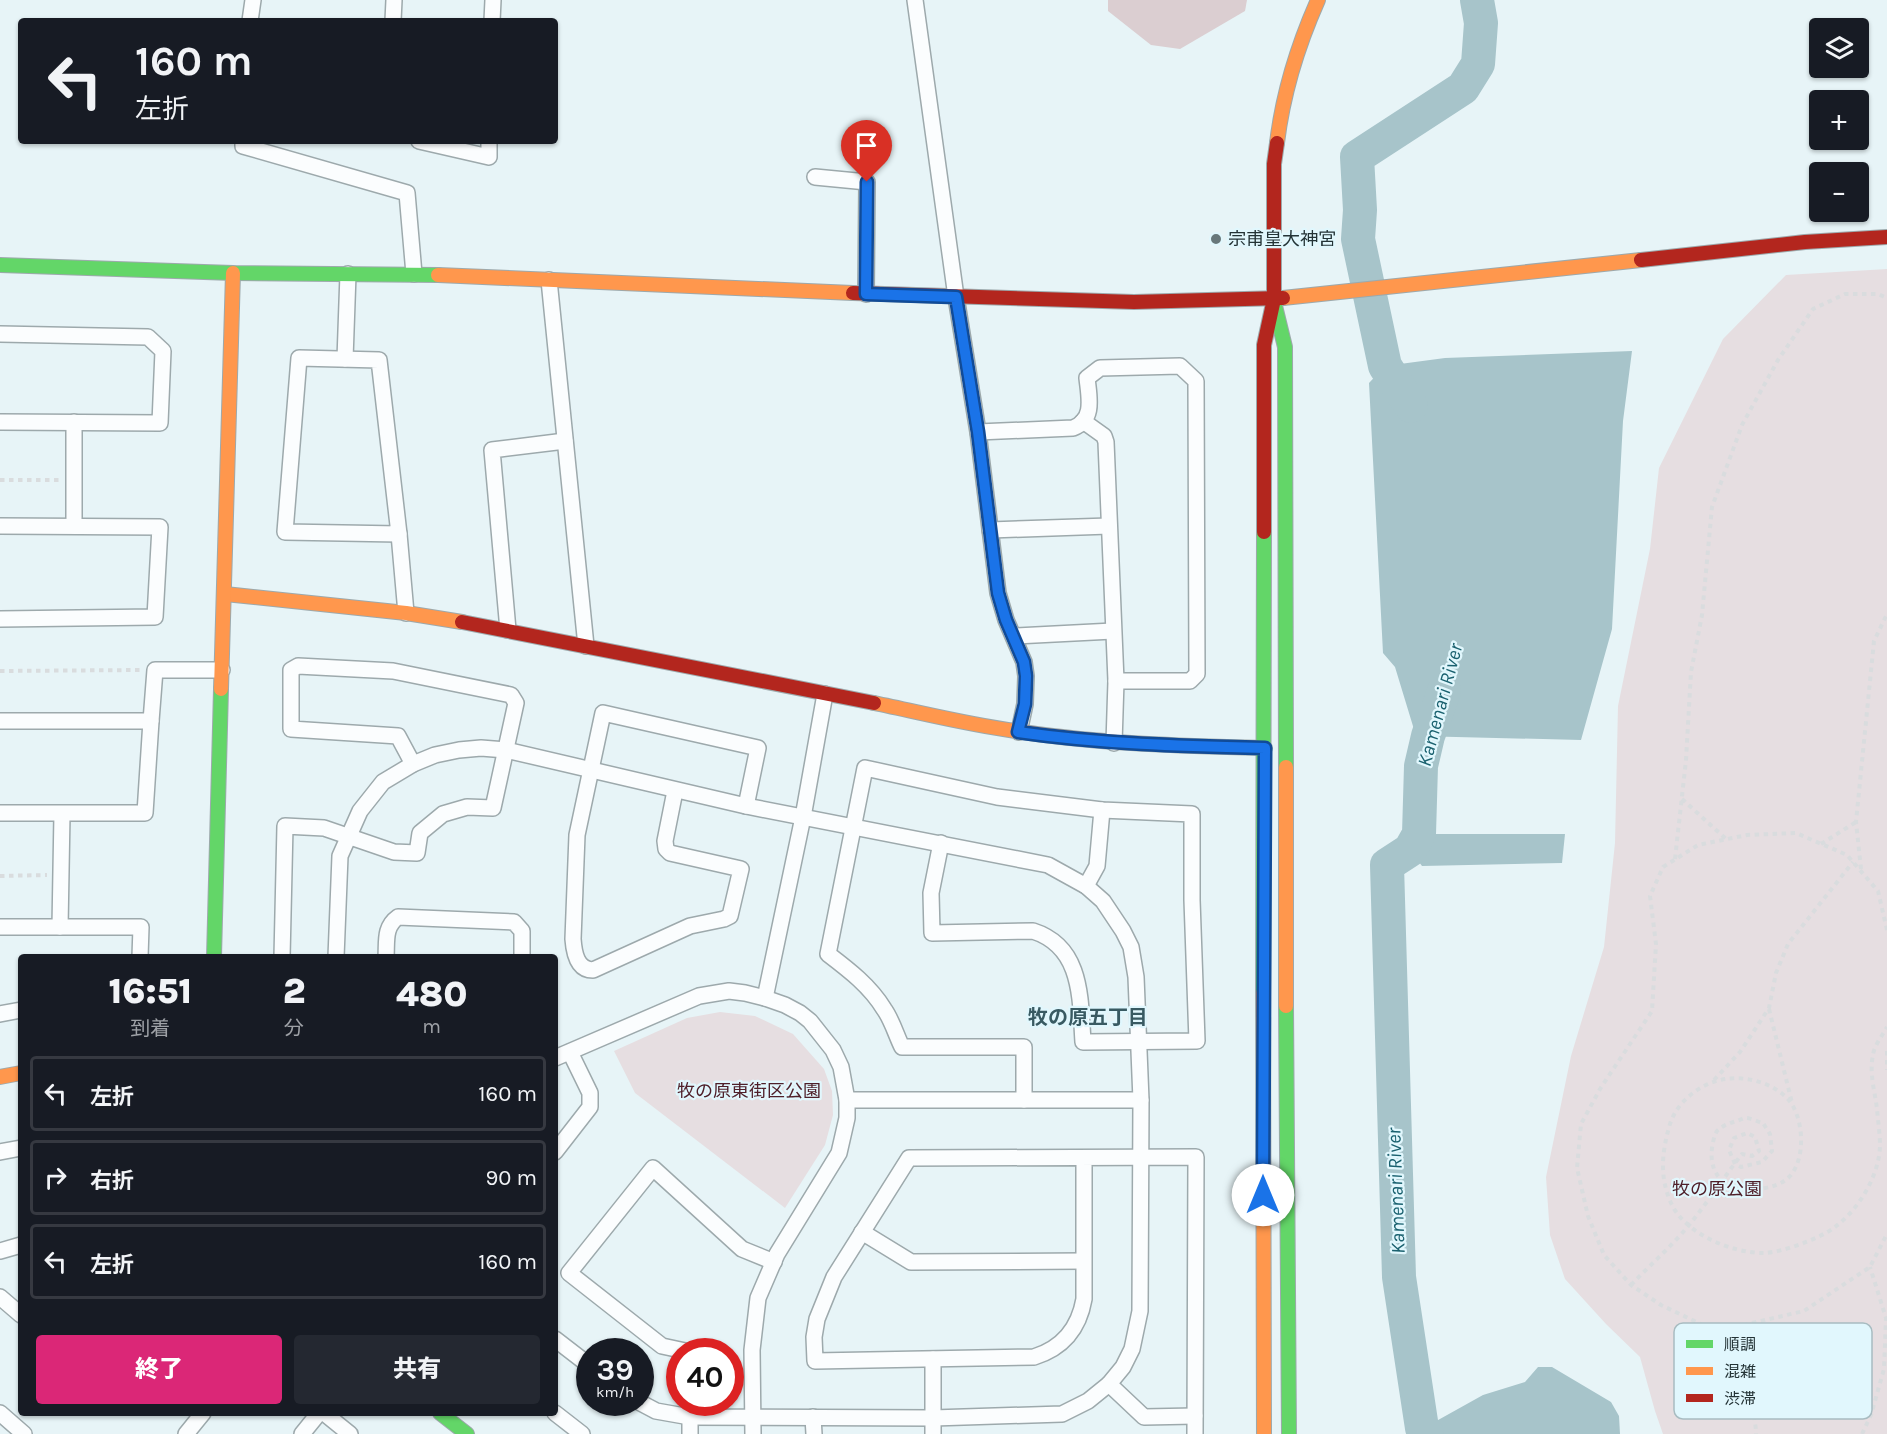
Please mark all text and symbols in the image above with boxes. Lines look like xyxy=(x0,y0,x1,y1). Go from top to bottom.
map controls xyxy=(1809,18,1869,222)
button: layers xyxy=(1809,18,1869,78)
text: 160 m xyxy=(135,36,253,86)
icon: left xyxy=(36,42,114,120)
button: + xyxy=(1809,90,1869,150)
text: 左折 xyxy=(135,93,189,125)
pin xyxy=(841,120,892,182)
icon: arrive xyxy=(850,129,883,162)
button: − xyxy=(1809,162,1869,222)
place label: 宗甫皇大神宮 xyxy=(1228,228,1336,250)
marker: 宗甫皇大神宮 xyxy=(1209,232,1223,246)
water label: Kamenari River xyxy=(1413,640,1468,769)
text: 16:51 xyxy=(109,970,192,1012)
text: 2 xyxy=(283,970,305,1012)
text: 480 xyxy=(396,973,467,1015)
district label: 牧の原五丁目 xyxy=(1028,1006,1148,1029)
text: m xyxy=(422,1015,441,1038)
text: 到着 xyxy=(130,1017,170,1040)
text: 分 xyxy=(284,1017,304,1040)
icon: left xyxy=(39,1077,72,1110)
park label: 牧の原東街区公園 xyxy=(677,1080,821,1102)
text: 160 m xyxy=(478,1081,537,1107)
text: 左折 xyxy=(90,1084,134,1110)
water label: Kamenari River xyxy=(1382,1126,1410,1254)
icon: right xyxy=(39,1161,72,1194)
position arrow xyxy=(1231,1163,1295,1227)
text: 90 m xyxy=(485,1165,537,1191)
text: 右折 xyxy=(90,1168,134,1194)
park label: 牧の原公園 xyxy=(1672,1178,1762,1200)
icon: left xyxy=(39,1245,72,1278)
text: 160 m xyxy=(478,1249,537,1275)
text: 左折 xyxy=(90,1252,134,1278)
legend xyxy=(1674,1323,1872,1419)
button: 終了 xyxy=(36,1335,282,1404)
button: 共有 xyxy=(294,1335,540,1404)
text: 順調 xyxy=(1724,1335,1756,1354)
speed limit sign: 40 xyxy=(666,1338,744,1416)
text: 39 xyxy=(597,1352,633,1388)
text: 混雑 xyxy=(1724,1362,1756,1381)
text: km/h xyxy=(596,1383,634,1401)
text: 渋滞 xyxy=(1724,1389,1756,1408)

